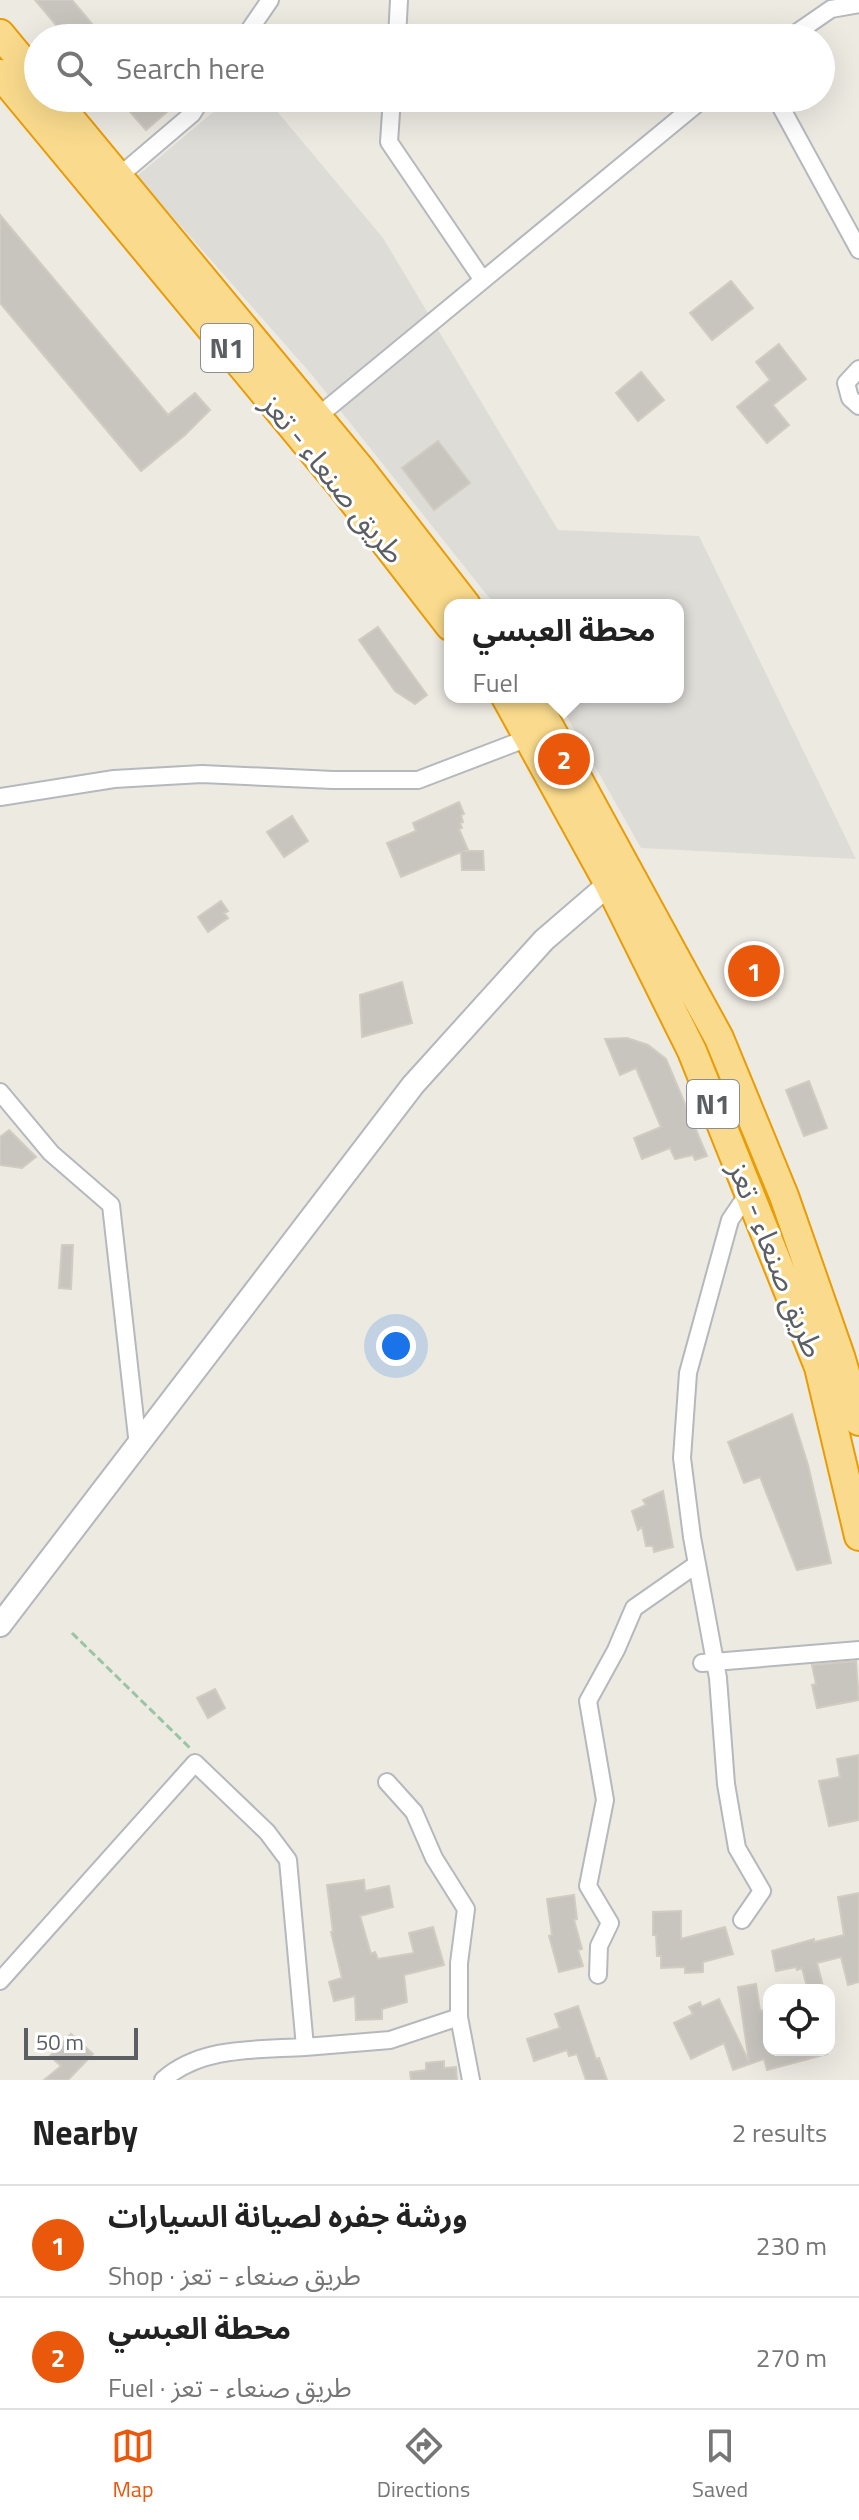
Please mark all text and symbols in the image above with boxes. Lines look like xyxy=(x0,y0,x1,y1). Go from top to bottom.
search box xyxy=(24,24,835,112)
text: Search here xyxy=(116,45,265,91)
icon: search xyxy=(52,46,96,90)
road number: N1 xyxy=(201,324,253,372)
street label: طريق صنعاء - تعز xyxy=(250,382,417,574)
popup xyxy=(444,599,684,703)
text: محطة العبسي xyxy=(473,607,655,653)
text: Fuel xyxy=(473,663,519,702)
pin: 2 xyxy=(538,729,590,789)
pin: 1 xyxy=(728,941,780,1001)
road number: N1 xyxy=(687,1080,739,1128)
street label: طريق صنعاء - تعز xyxy=(716,1154,837,1365)
your location xyxy=(376,1326,416,1366)
map controls xyxy=(763,1984,835,2056)
button: locate xyxy=(763,1984,835,2056)
scale bar xyxy=(24,2024,138,2060)
text: 50 m xyxy=(36,2025,84,2059)
text: Nearby xyxy=(32,2106,138,2158)
text: 2 results xyxy=(732,2113,827,2152)
text: ورشة جفره لصيانة السيارات xyxy=(108,2193,467,2239)
text: 1 xyxy=(51,2226,65,2265)
text: 230 m xyxy=(756,2226,827,2265)
text: Shop · طريق صنعاء - تعز xyxy=(108,2256,361,2295)
text: محطة العبسي xyxy=(108,2305,291,2351)
text: 2 xyxy=(51,2338,65,2377)
text: 270 m xyxy=(756,2338,827,2377)
text: Fuel · طريق صنعاء - تعز xyxy=(108,2368,352,2407)
tab: Map xyxy=(111,2424,155,2506)
tab: Directions xyxy=(377,2424,470,2506)
tab: Saved xyxy=(692,2424,748,2506)

